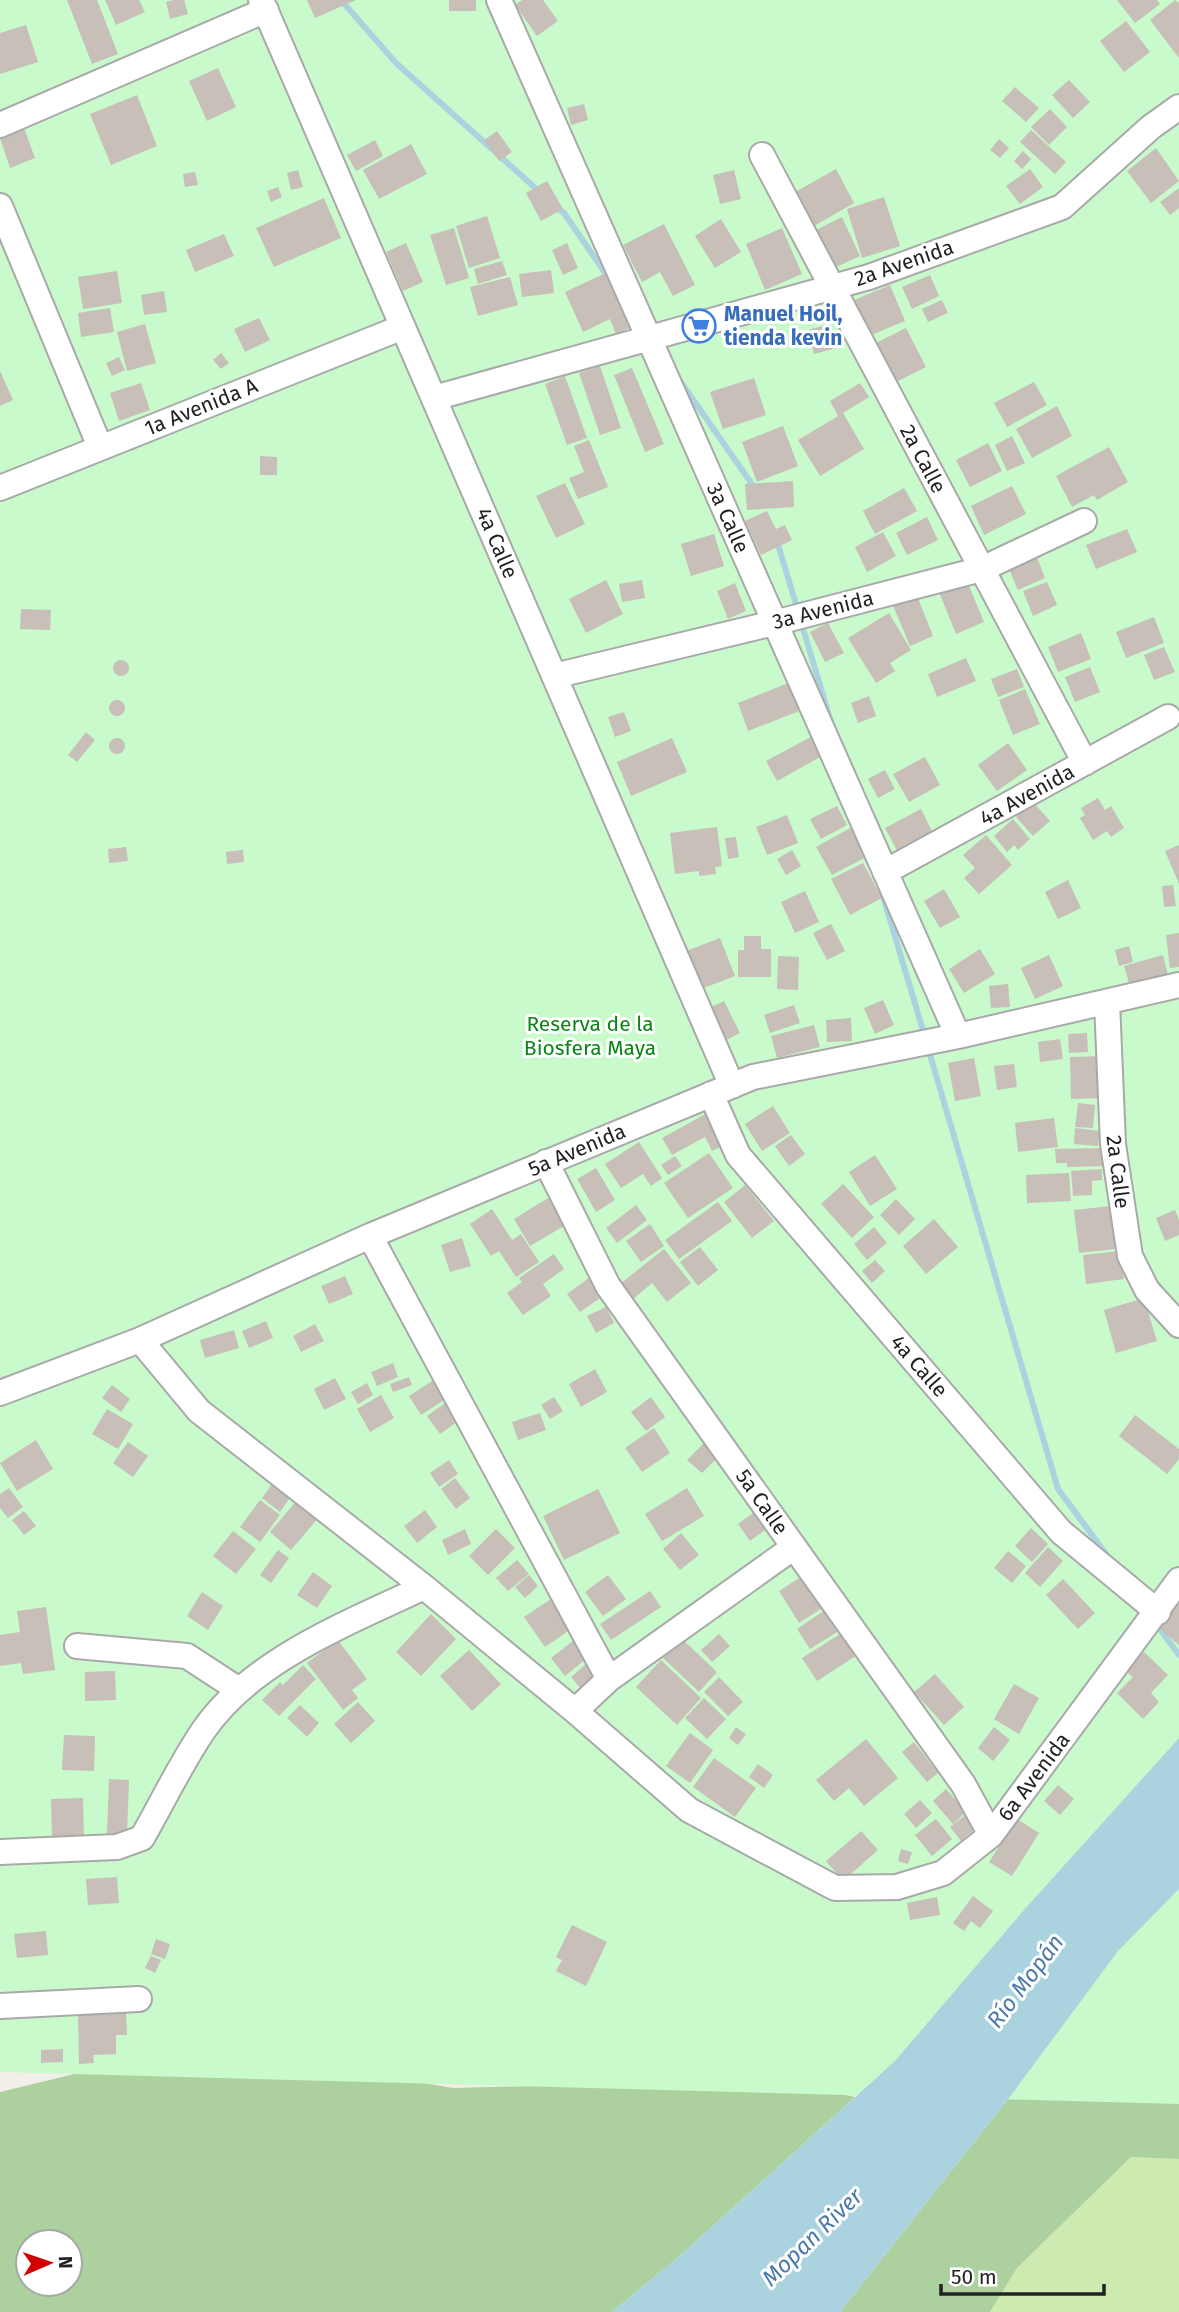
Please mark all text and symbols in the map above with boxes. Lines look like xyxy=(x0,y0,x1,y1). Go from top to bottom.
street label: 2a Avenida xyxy=(851,234,957,292)
place label: Manuel Hoil, tienda kevin xyxy=(724,301,843,351)
supermarket icon: Manuel Hoil, tienda kevin xyxy=(680,307,718,345)
street label: 1a Avenida A xyxy=(141,373,261,441)
street label: 2a Calle xyxy=(894,420,952,498)
street label: 3a Calle xyxy=(701,479,755,557)
street label: 4a Calle xyxy=(470,504,524,582)
street label: 3a Avenida xyxy=(770,585,876,635)
street label: 4a Avenida xyxy=(975,758,1079,832)
park label: Reserva de la Biosfera Maya xyxy=(524,1011,656,1061)
street label: 5a Avenida xyxy=(524,1118,630,1182)
street label: 2a Calle xyxy=(1101,1134,1135,1210)
street label: 4a Calle xyxy=(885,1329,953,1403)
street label: 5a Calle xyxy=(730,1464,794,1540)
street label: 6a Avenida xyxy=(992,1728,1076,1826)
water label: Río Mopán xyxy=(981,1929,1069,2033)
water label: Mopan River xyxy=(756,2181,869,2292)
north arrow xyxy=(14,2228,84,2298)
scale bar xyxy=(941,2252,1104,2296)
text: N xyxy=(54,2256,77,2269)
text: 50 m xyxy=(951,2264,997,2290)

